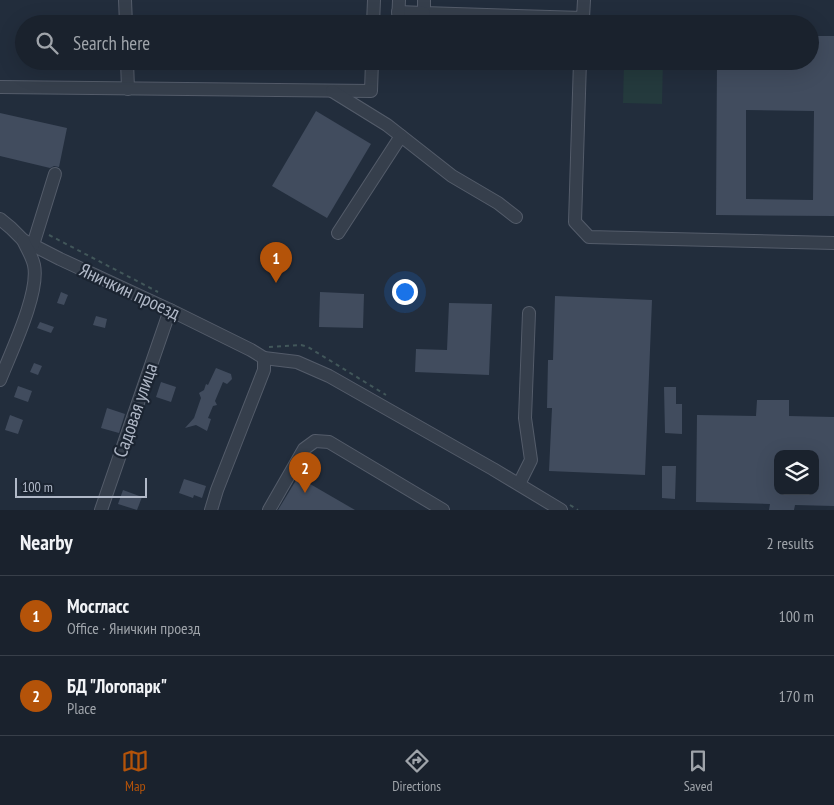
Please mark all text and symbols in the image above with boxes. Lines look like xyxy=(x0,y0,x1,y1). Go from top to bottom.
search box xyxy=(15,15,819,70)
icon: search xyxy=(33,29,61,57)
text: Search here xyxy=(73,31,150,55)
pin: 1 xyxy=(260,242,292,283)
street label: Яничкин проезд xyxy=(76,257,185,325)
your location xyxy=(392,279,418,305)
street label: Садовая улица xyxy=(108,360,162,460)
map controls xyxy=(774,450,819,495)
button: layers xyxy=(774,450,819,495)
pin: 2 xyxy=(289,452,321,493)
scale bar xyxy=(15,475,148,498)
text: 100 m xyxy=(22,478,53,496)
text: Nearby xyxy=(20,529,73,556)
text: 2 results xyxy=(767,533,814,553)
text: Мосгласс xyxy=(67,594,129,618)
text: 1 xyxy=(32,606,40,626)
text: 100 m xyxy=(779,606,814,626)
text: Office · Яничкин проезд xyxy=(67,618,200,638)
text: БД "Логопарк" xyxy=(67,674,167,698)
text: 2 xyxy=(32,686,40,706)
text: 170 m xyxy=(779,686,814,706)
text: Place xyxy=(67,698,96,718)
tab: Map xyxy=(121,747,149,795)
tab: Directions xyxy=(392,747,441,795)
tab: Saved xyxy=(684,747,713,795)

